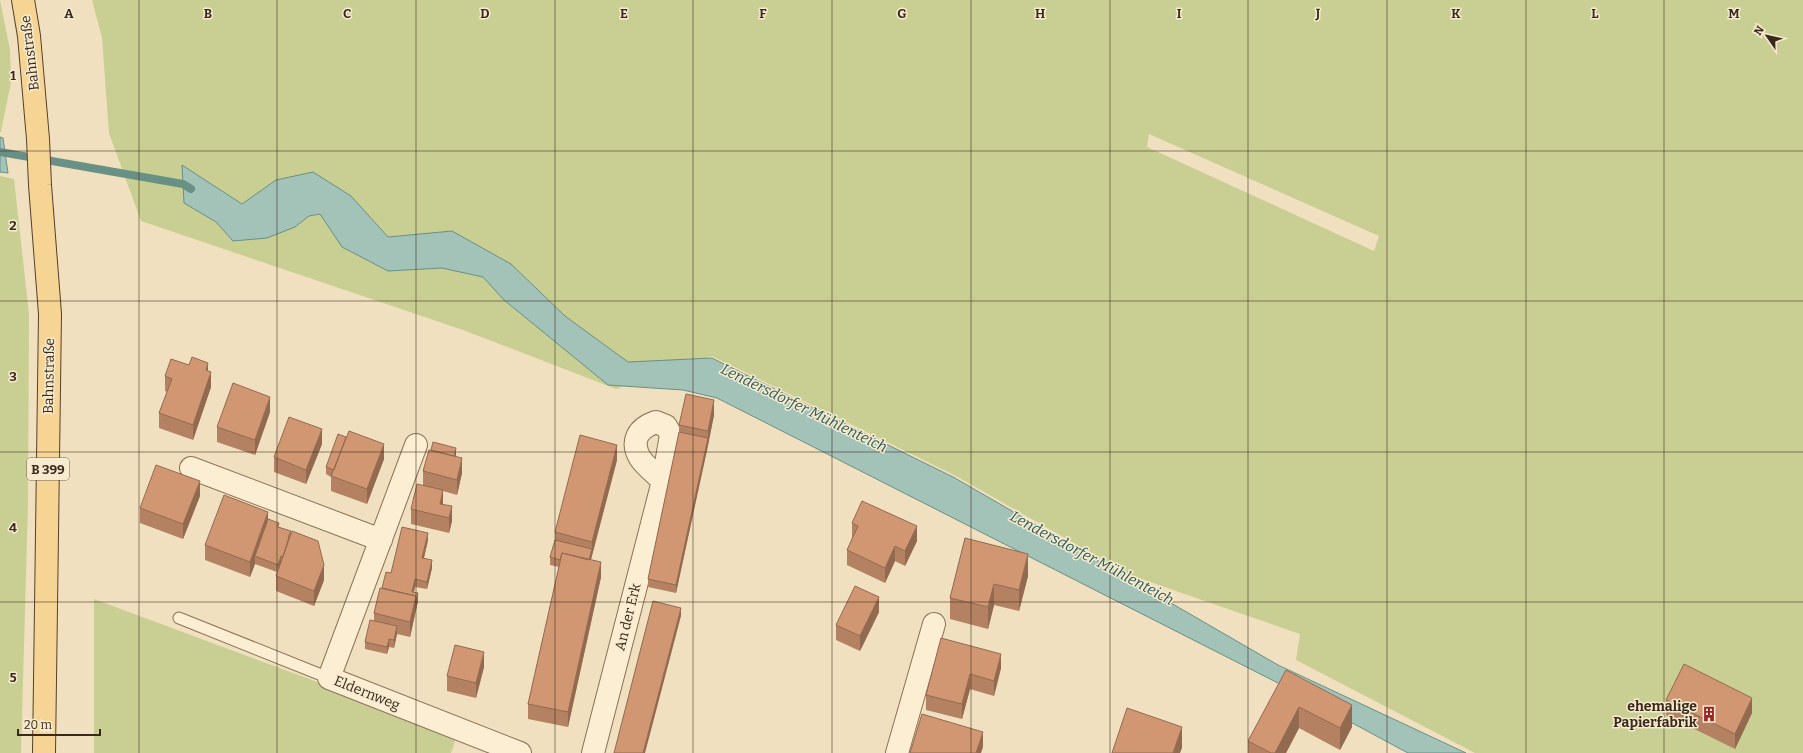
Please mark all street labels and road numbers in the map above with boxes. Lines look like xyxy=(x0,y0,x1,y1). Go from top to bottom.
street label: Bahnstraße xyxy=(17,14,43,92)
street label: Bahnstraße xyxy=(40,338,58,414)
road number: B 399 xyxy=(27,458,69,480)
street label: An der Erk xyxy=(611,582,645,652)
street label: Eldernweg xyxy=(332,672,403,714)

